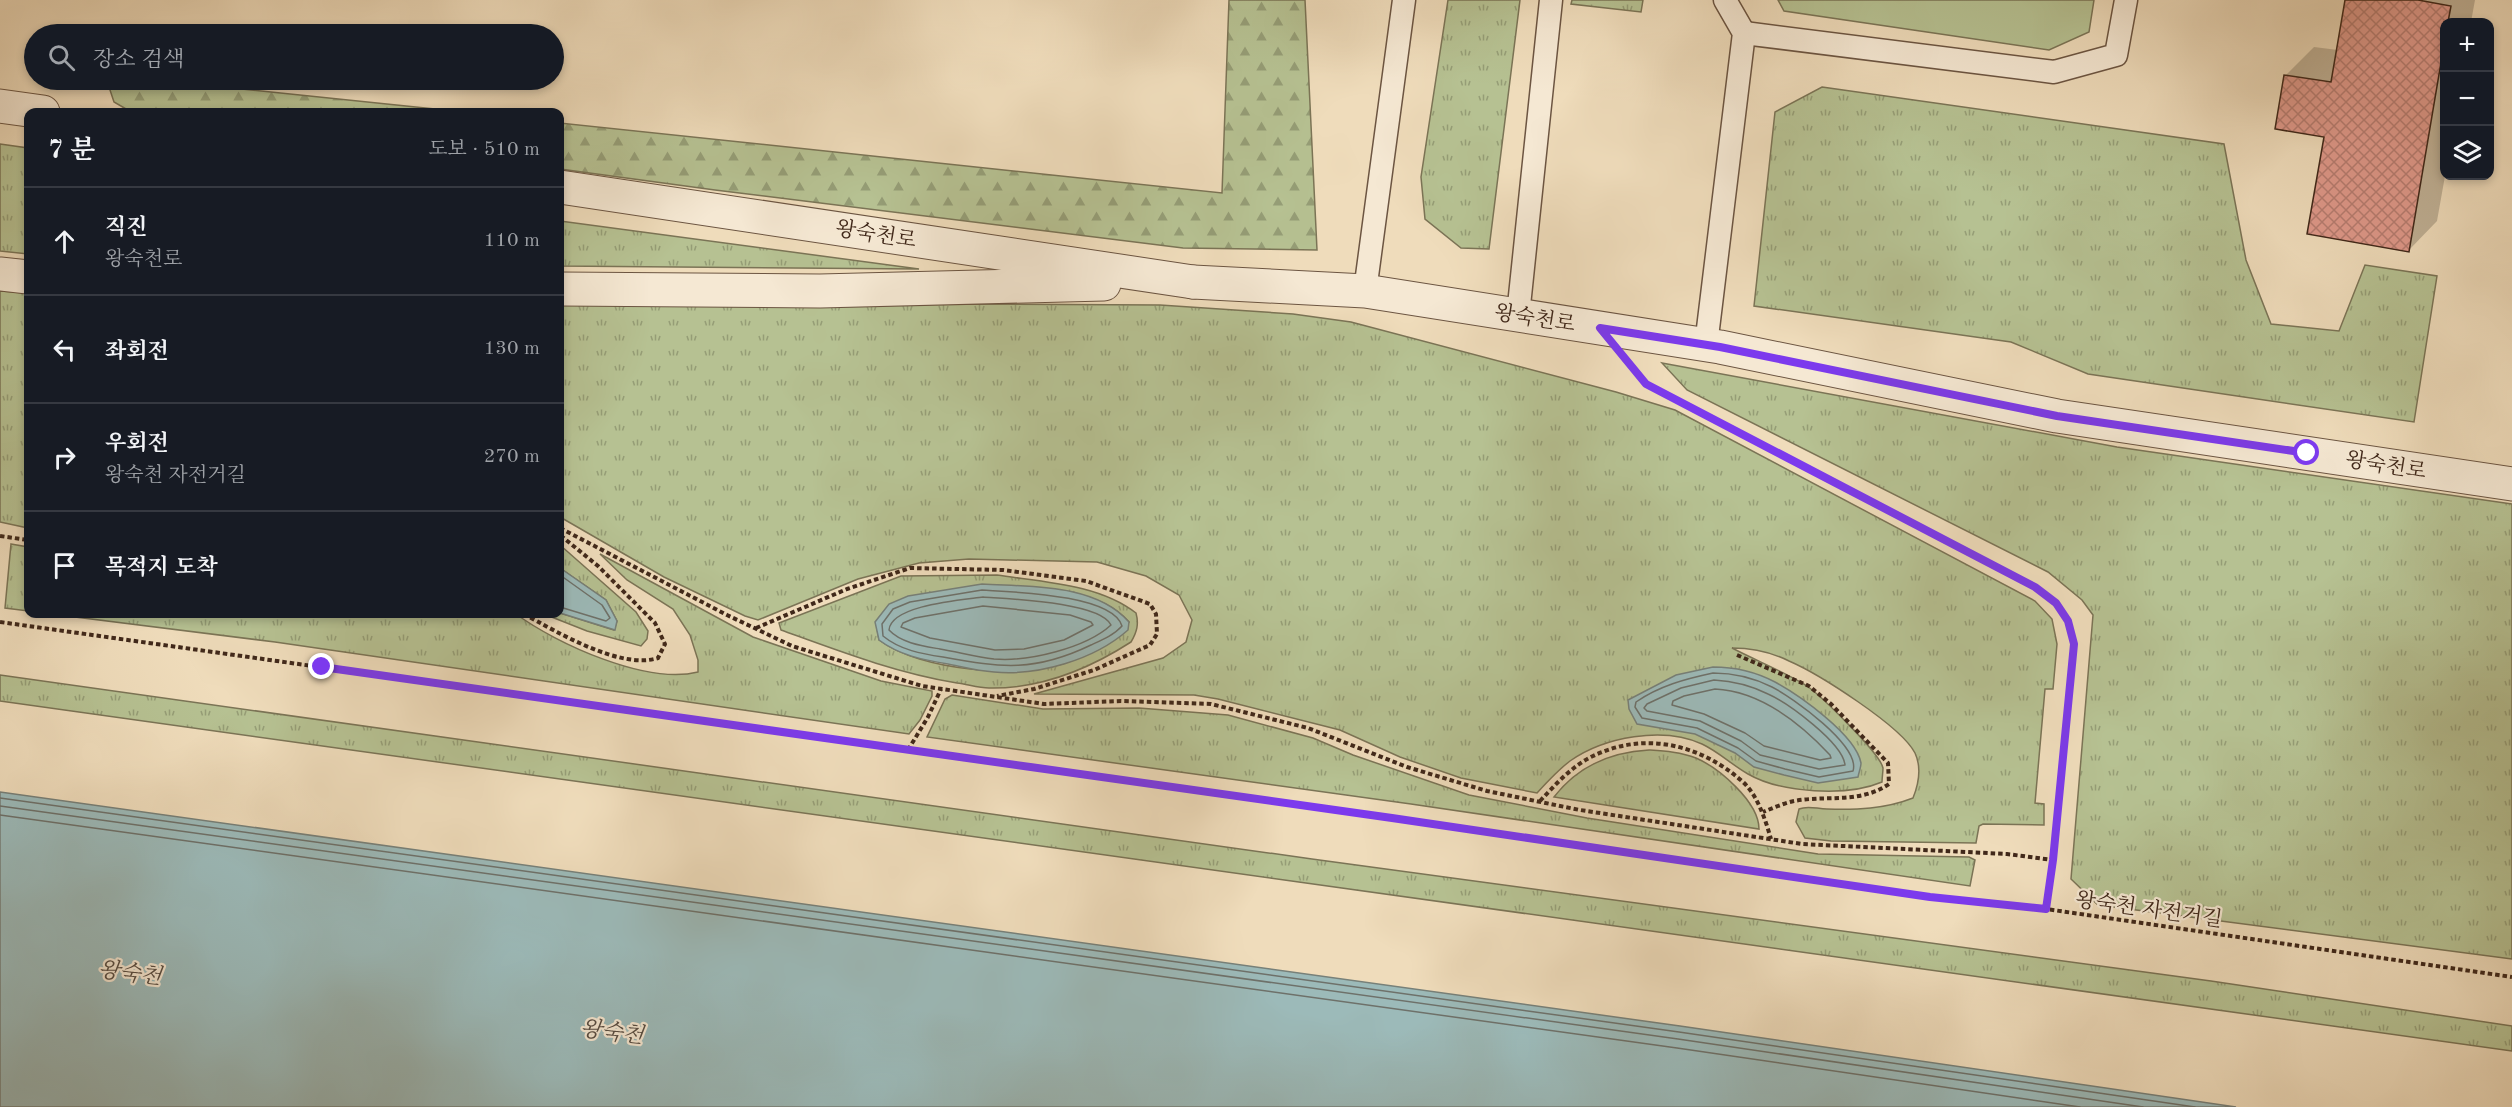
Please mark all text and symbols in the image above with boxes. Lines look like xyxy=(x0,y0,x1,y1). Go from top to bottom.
map controls xyxy=(2440,18,2494,180)
button: + xyxy=(2440,18,2494,72)
search box xyxy=(24,24,564,90)
icon: search xyxy=(45,41,78,74)
text: 장소 검색 xyxy=(93,49,184,71)
button: − xyxy=(2440,72,2494,126)
button: layers xyxy=(2440,126,2494,180)
text: 7 분 xyxy=(48,138,95,164)
text: 도보 · 510 m xyxy=(428,140,540,160)
text: 직진 xyxy=(105,217,148,239)
street label: 왕숙천로 xyxy=(834,217,918,252)
icon: ahead xyxy=(48,225,81,258)
text: 110 m xyxy=(484,231,540,251)
text: 왕숙천로 xyxy=(105,250,182,270)
street label: 왕숙천로 xyxy=(1493,301,1577,336)
icon: left xyxy=(48,333,81,366)
text: 130 m xyxy=(484,339,540,359)
text: 좌회전 xyxy=(105,341,169,363)
text: 우회전 xyxy=(105,433,169,455)
route start xyxy=(2293,439,2319,465)
icon: right xyxy=(48,441,81,474)
text: 270 m xyxy=(484,447,540,467)
street label: 왕숙천로 xyxy=(2344,448,2428,483)
text: 왕숙천 자전거길 xyxy=(105,466,246,486)
icon: arrive xyxy=(48,549,81,582)
text: 목적지 도착 xyxy=(105,557,217,579)
route end xyxy=(308,653,334,679)
street label: 왕숙천 자전거길 xyxy=(2074,888,2224,931)
water label: 왕숙천 xyxy=(97,957,165,989)
water label: 왕숙천 xyxy=(579,1016,647,1048)

